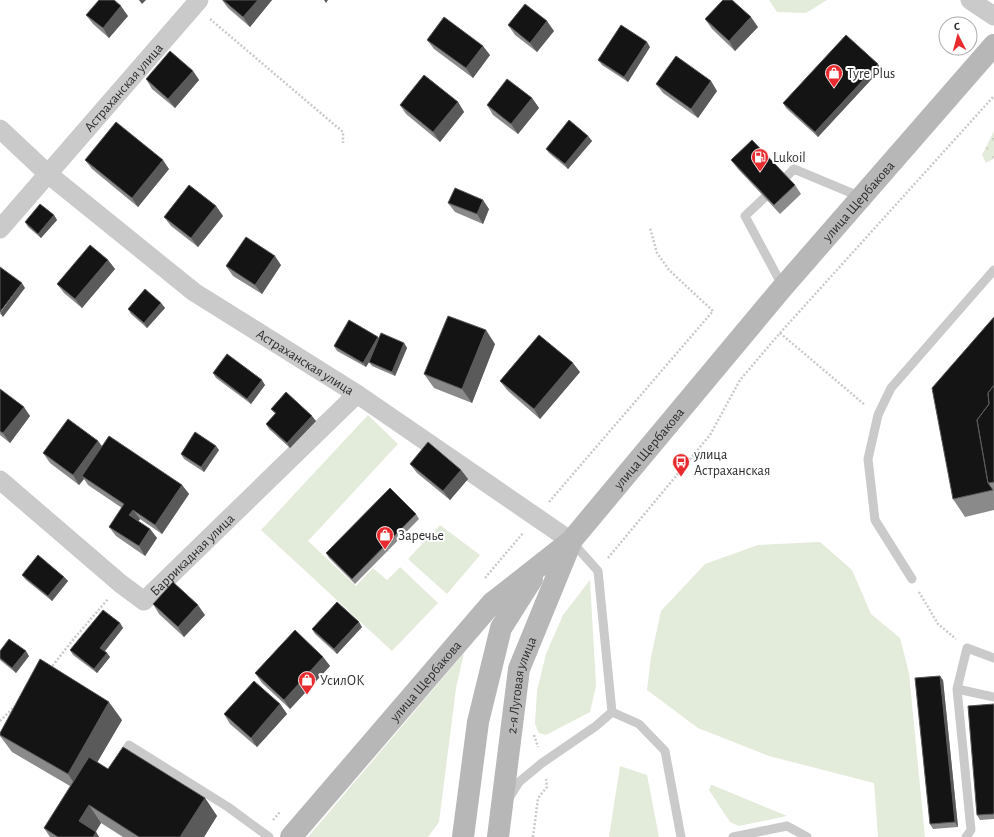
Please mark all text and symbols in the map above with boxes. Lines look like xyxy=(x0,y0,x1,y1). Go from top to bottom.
north arrow xyxy=(938,16,978,56)
text: С xyxy=(953,21,961,32)
street label: Астраханская улица xyxy=(82,40,166,135)
shop icon: Tyre Plus xyxy=(824,63,844,88)
place label: Tyre Plus xyxy=(847,67,895,81)
fuel station icon: Lukoil xyxy=(750,147,770,172)
place label: Lukoil xyxy=(773,151,806,165)
street label: улица Щербакова xyxy=(820,158,898,245)
street label: Астраханская улица xyxy=(254,327,357,399)
street label: улица Щербакова xyxy=(611,405,688,493)
place label: улица Астраханская xyxy=(693,448,770,478)
bus stop icon: улица Астраханская xyxy=(671,452,691,477)
street label: Баррикадная улица xyxy=(148,511,238,599)
shop icon: Заречье xyxy=(375,525,395,550)
place label: Заречье xyxy=(398,529,444,543)
street label: 2-я Луговая улица xyxy=(505,634,540,735)
street label: улица Щербакова xyxy=(387,638,465,725)
shop icon: УсилОК xyxy=(297,670,317,695)
place label: УсилОК xyxy=(320,674,364,688)

